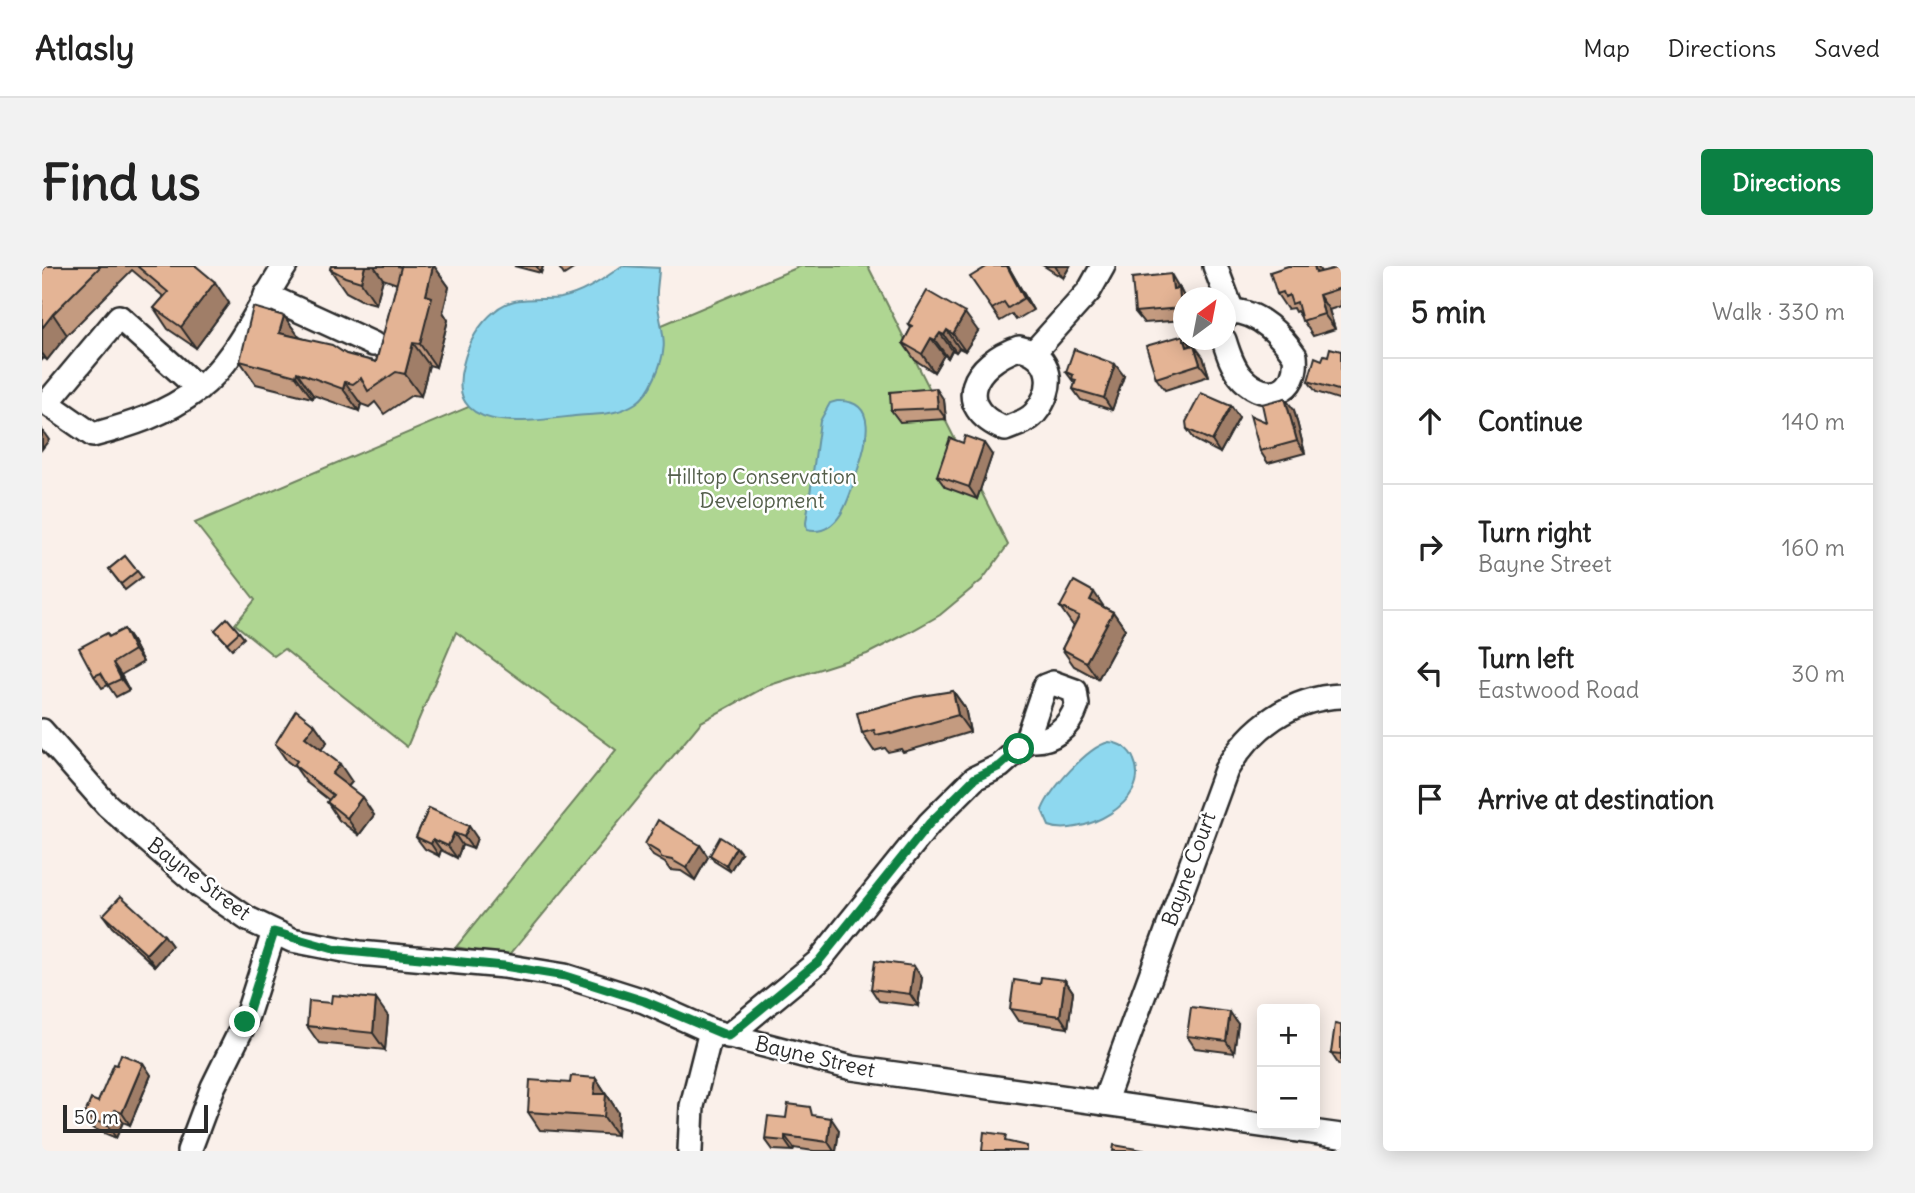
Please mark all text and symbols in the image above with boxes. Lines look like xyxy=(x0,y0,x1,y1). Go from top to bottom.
text: Atlasly xyxy=(35,27,134,69)
text: Map xyxy=(1583,33,1630,63)
text: Directions xyxy=(1668,33,1776,63)
text: Saved xyxy=(1814,33,1880,63)
button: Directions xyxy=(1701,149,1873,215)
text: Find us xyxy=(42,152,200,213)
north arrow xyxy=(1173,287,1236,350)
text: 5 min xyxy=(1411,293,1486,331)
text: Walk · 330 m xyxy=(1712,297,1845,326)
icon: ahead xyxy=(1411,402,1449,440)
text: Continue xyxy=(1478,405,1583,438)
text: 140 m xyxy=(1782,407,1845,436)
park label: Hilltop Conservation Development xyxy=(667,463,857,514)
text: Turn right xyxy=(1478,516,1591,549)
icon: right xyxy=(1411,528,1449,566)
text: 160 m xyxy=(1782,533,1845,562)
text: Bayne Street xyxy=(1478,549,1612,578)
text: Turn left xyxy=(1478,642,1574,675)
icon: left xyxy=(1411,654,1449,692)
text: 30 m xyxy=(1791,659,1845,688)
text: Eastwood Road xyxy=(1478,675,1639,704)
route start xyxy=(1003,733,1034,764)
icon: arrive xyxy=(1411,780,1449,818)
text: Arrive at destination xyxy=(1478,783,1714,816)
street label: Bayne Court xyxy=(1155,808,1222,930)
street label: Bayne Street xyxy=(142,831,256,926)
map controls xyxy=(1257,1004,1320,1130)
button: + xyxy=(1257,1004,1320,1067)
route end xyxy=(229,1006,260,1037)
street label: Bayne Street xyxy=(753,1030,878,1083)
button: − xyxy=(1257,1067,1320,1130)
scale bar xyxy=(63,1102,208,1134)
text: 50 m xyxy=(74,1105,119,1129)

